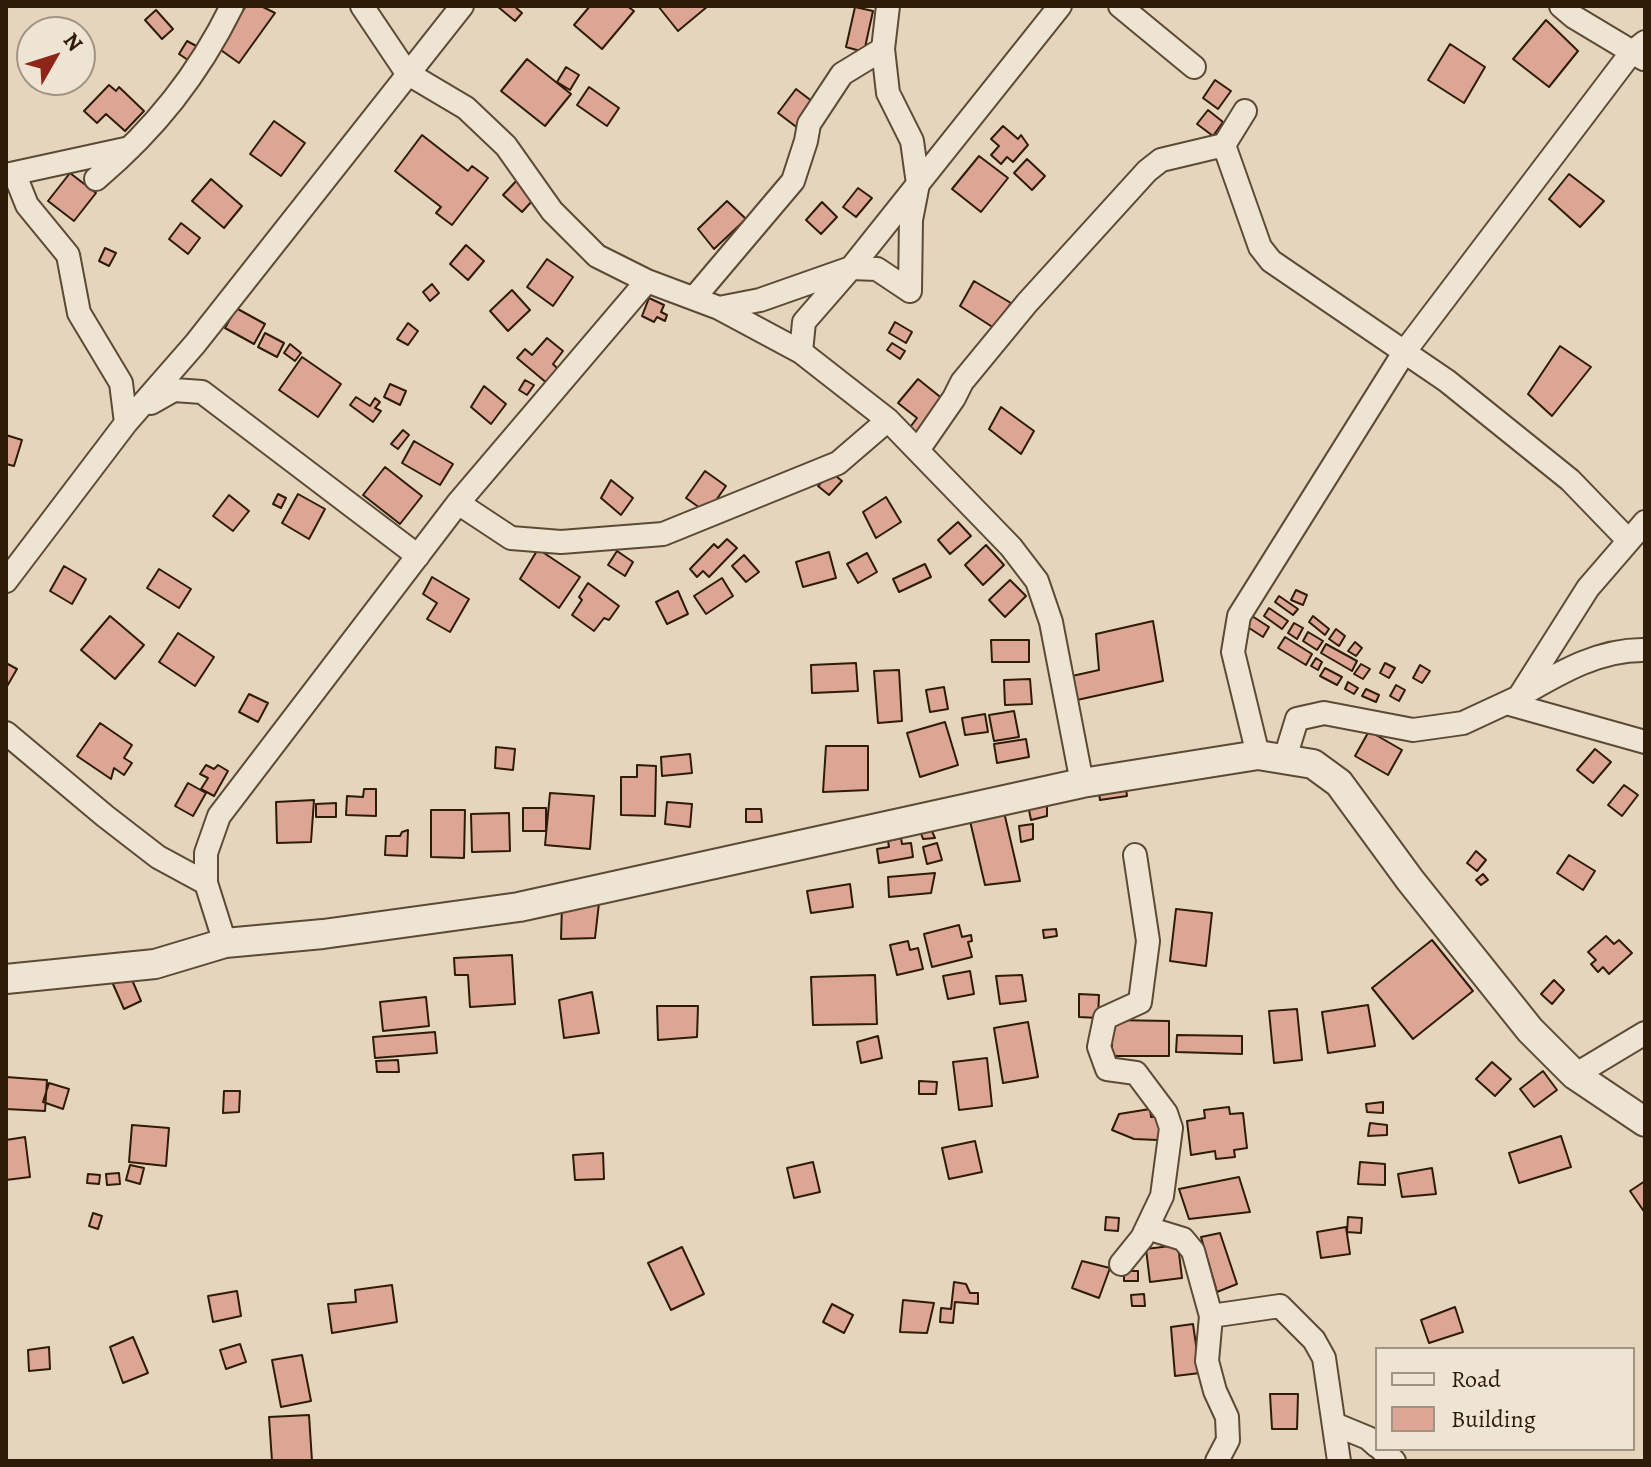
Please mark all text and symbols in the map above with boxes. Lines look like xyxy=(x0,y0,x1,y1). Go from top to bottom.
north arrow xyxy=(16,16,96,96)
text: N xyxy=(56,26,90,58)
legend xyxy=(1375,1347,1635,1451)
text: Road xyxy=(1451,1363,1501,1395)
text: Building xyxy=(1451,1403,1536,1435)

